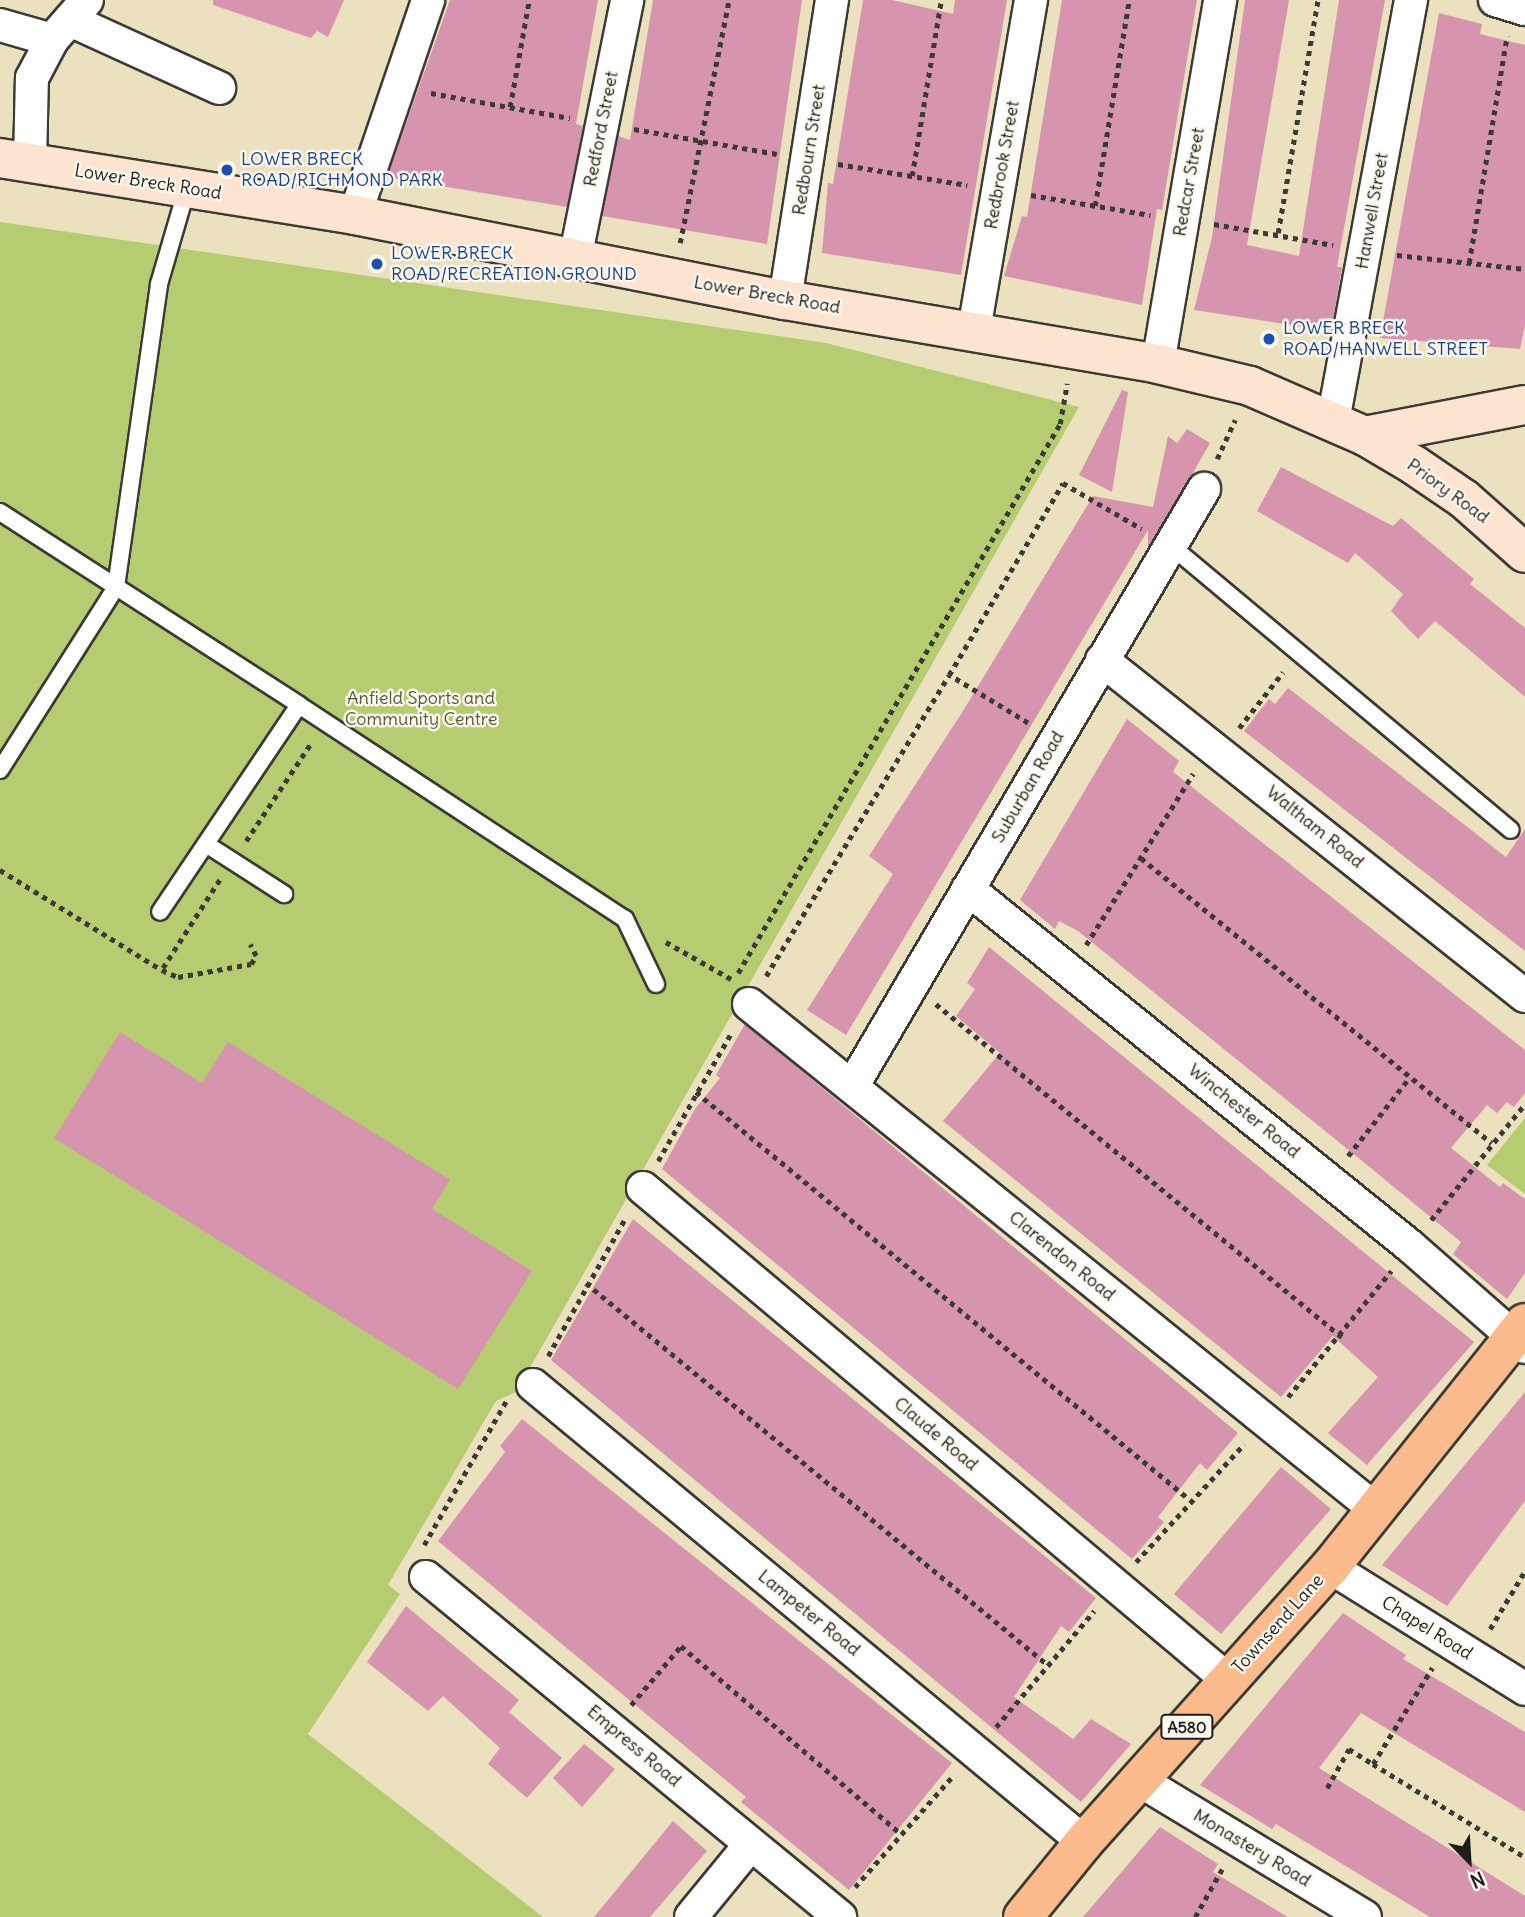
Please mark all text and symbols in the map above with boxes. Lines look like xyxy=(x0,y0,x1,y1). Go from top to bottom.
street label: Redford Street xyxy=(579,69,623,189)
street label: Redbourn Street xyxy=(788,83,830,217)
street label: Redbrook Street xyxy=(980,99,1024,231)
street label: Redcar Street xyxy=(1169,126,1209,238)
place label: LOWER BRECK ROAD/RICHMOND PARK xyxy=(241,149,443,192)
street label: Hanwell Street xyxy=(1351,151,1393,271)
street label: Lower Breck Road xyxy=(73,160,223,204)
marker: LOWER BRECK ROAD/RICHMOND PARK xyxy=(219,162,235,178)
place label: LOWER BRECK ROAD/RECREATION GROUND xyxy=(391,243,637,286)
marker: LOWER BRECK ROAD/RECREATION GROUND xyxy=(369,256,385,272)
street label: Lower Breck Road xyxy=(692,271,842,319)
place label: LOWER BRECK ROAD/HANWELL STREET xyxy=(1283,318,1488,360)
marker: LOWER BRECK ROAD/HANWELL STREET xyxy=(1261,331,1277,347)
street label: Priory Road xyxy=(1403,454,1493,528)
park label: Anfield Sports and Community Centre xyxy=(345,688,497,730)
street label: Suburban Road xyxy=(987,727,1069,847)
street label: Waltham Road xyxy=(1262,781,1368,873)
street label: Winchester Road xyxy=(1184,1059,1304,1163)
street label: Clarendon Road xyxy=(1004,1206,1120,1306)
street label: Claude Road xyxy=(890,1393,982,1475)
street label: Lampeter Road xyxy=(754,1565,864,1661)
street label: Townsend Lane xyxy=(1228,1570,1328,1678)
street label: Chapel Road xyxy=(1378,1592,1476,1664)
street label: Empress Road xyxy=(583,1700,685,1792)
road number: A580 xyxy=(1159,1714,1215,1740)
street label: Monastery Road xyxy=(1189,1804,1315,1892)
north arrow xyxy=(1434,1826,1504,1896)
text: N xyxy=(1467,1867,1488,1894)

